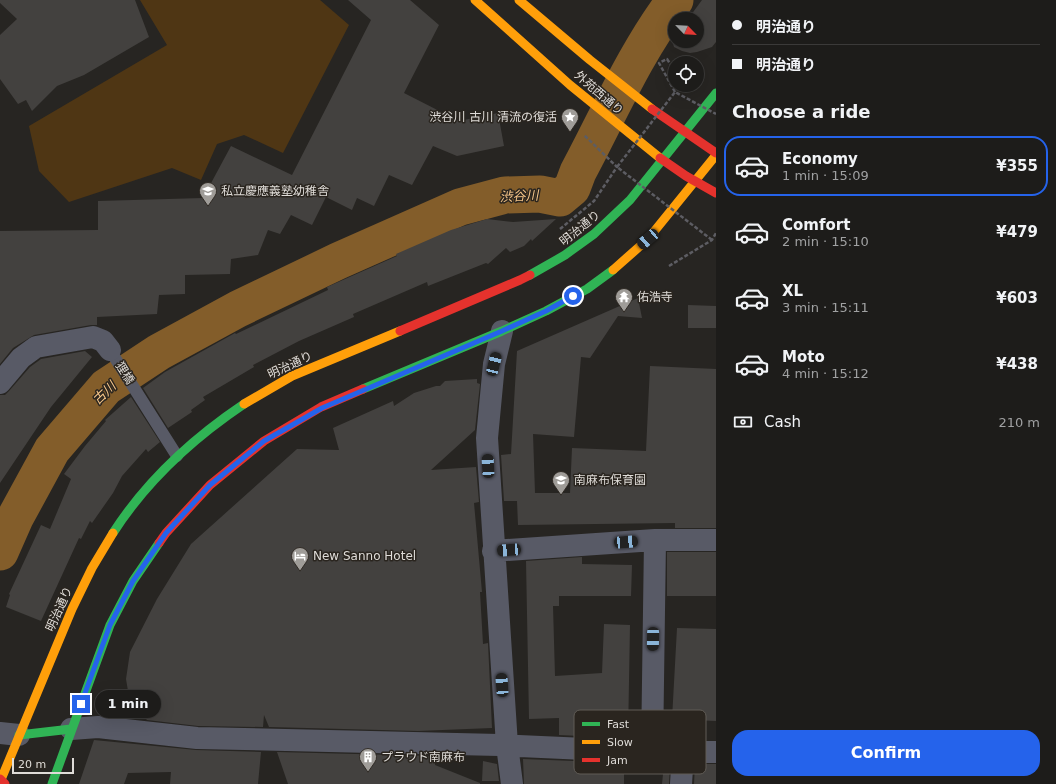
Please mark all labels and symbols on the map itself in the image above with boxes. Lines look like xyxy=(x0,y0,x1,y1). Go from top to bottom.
north arrow xyxy=(668,12,704,48)
street label: 外苑西通り xyxy=(572,68,626,118)
place icon: 渋谷川 古川 清流の復活 xyxy=(560,107,580,132)
place label: 渋谷川 古川 清流の復活 xyxy=(429,110,557,124)
school or university icon: 私立慶應義塾幼稚舎 xyxy=(198,181,218,206)
place label: 私立慶應義塾幼稚舎 xyxy=(221,184,329,198)
water label: 渋谷川 xyxy=(499,187,541,205)
street label: 明治通り xyxy=(557,207,603,249)
car xyxy=(635,227,661,251)
route start xyxy=(564,287,582,305)
temple icon: 佑浩寺 xyxy=(614,287,634,312)
place label: 佑浩寺 xyxy=(637,290,673,304)
street label: 明治通り xyxy=(265,349,315,381)
car xyxy=(485,351,503,377)
street label: 狸橋 xyxy=(113,359,137,387)
water label: 古川 xyxy=(89,377,120,407)
car xyxy=(481,454,495,478)
school or university icon: 南麻布保育園 xyxy=(551,470,571,495)
place label: 南麻布保育園 xyxy=(574,473,646,487)
car xyxy=(614,535,638,549)
car xyxy=(497,543,521,557)
hotel icon: New Sanno Hotel xyxy=(290,546,310,571)
place label: New Sanno Hotel xyxy=(313,549,416,563)
street label: 明治通り xyxy=(43,584,75,634)
car xyxy=(647,627,659,651)
car xyxy=(495,673,509,697)
callout: 1 min xyxy=(95,690,161,718)
route end xyxy=(72,695,90,713)
legend xyxy=(574,710,706,774)
text: Fast xyxy=(607,718,630,731)
text: Slow xyxy=(607,736,633,749)
building icon: プラウド南麻布 xyxy=(358,747,378,772)
place label: プラウド南麻布 xyxy=(381,750,465,764)
text: Jam xyxy=(606,754,628,767)
scale bar xyxy=(12,756,74,775)

